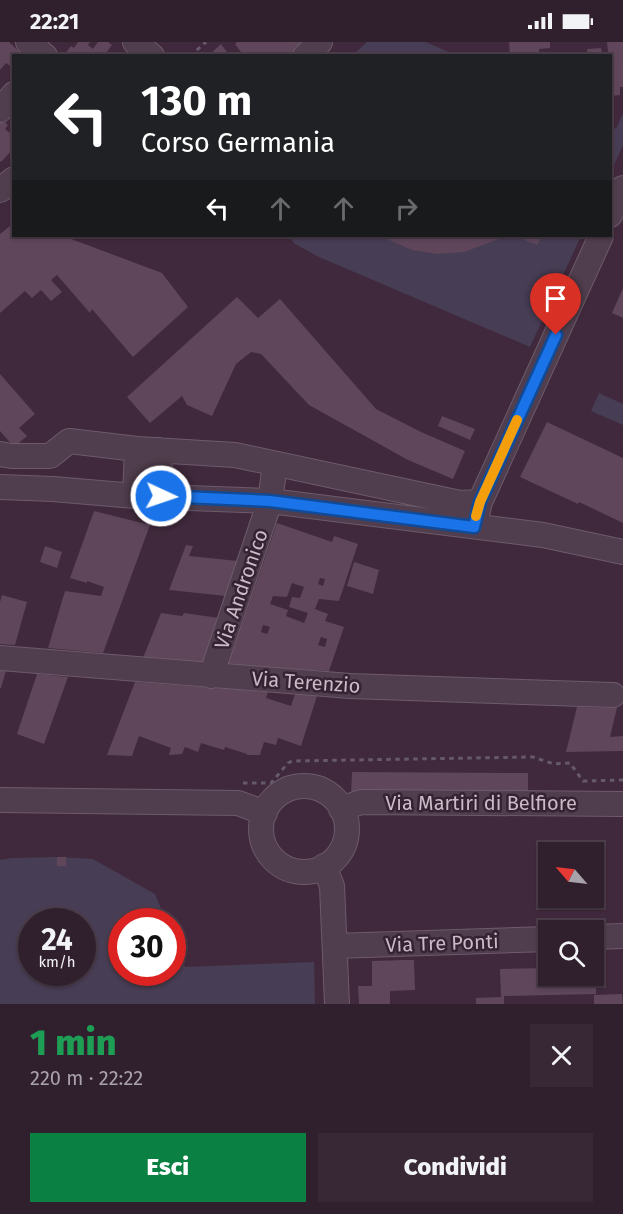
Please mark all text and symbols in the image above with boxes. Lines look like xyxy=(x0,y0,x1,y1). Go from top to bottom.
text: 22:21 xyxy=(30,8,79,35)
text: 130 m xyxy=(141,76,252,126)
icon: left xyxy=(42,78,120,156)
text: Corso Germania xyxy=(141,127,335,159)
icon: left xyxy=(201,192,234,225)
icon: ahead xyxy=(264,192,297,225)
icon: ahead xyxy=(327,192,360,225)
icon: right xyxy=(390,192,423,225)
pin xyxy=(530,273,581,335)
icon: arrive xyxy=(539,282,572,315)
position arrow xyxy=(129,464,193,528)
street label: Via Andronico xyxy=(209,526,273,652)
street label: Via Terenzio xyxy=(251,666,361,698)
street label: Via Martiri di Belfiore xyxy=(385,791,577,815)
north arrow xyxy=(538,842,604,908)
map controls xyxy=(538,842,604,986)
speed limit sign: 30 xyxy=(108,908,186,986)
button: search xyxy=(538,920,604,986)
text: 24 xyxy=(41,922,73,958)
street label: Via Tre Ponti xyxy=(385,929,499,957)
text: km/h xyxy=(38,953,76,971)
text: 1 min xyxy=(30,1021,116,1065)
button: close xyxy=(530,1024,593,1087)
text: 220 m · 22:22 xyxy=(30,1066,143,1090)
button: Esci xyxy=(30,1133,306,1202)
button: Condividi xyxy=(318,1133,593,1202)

